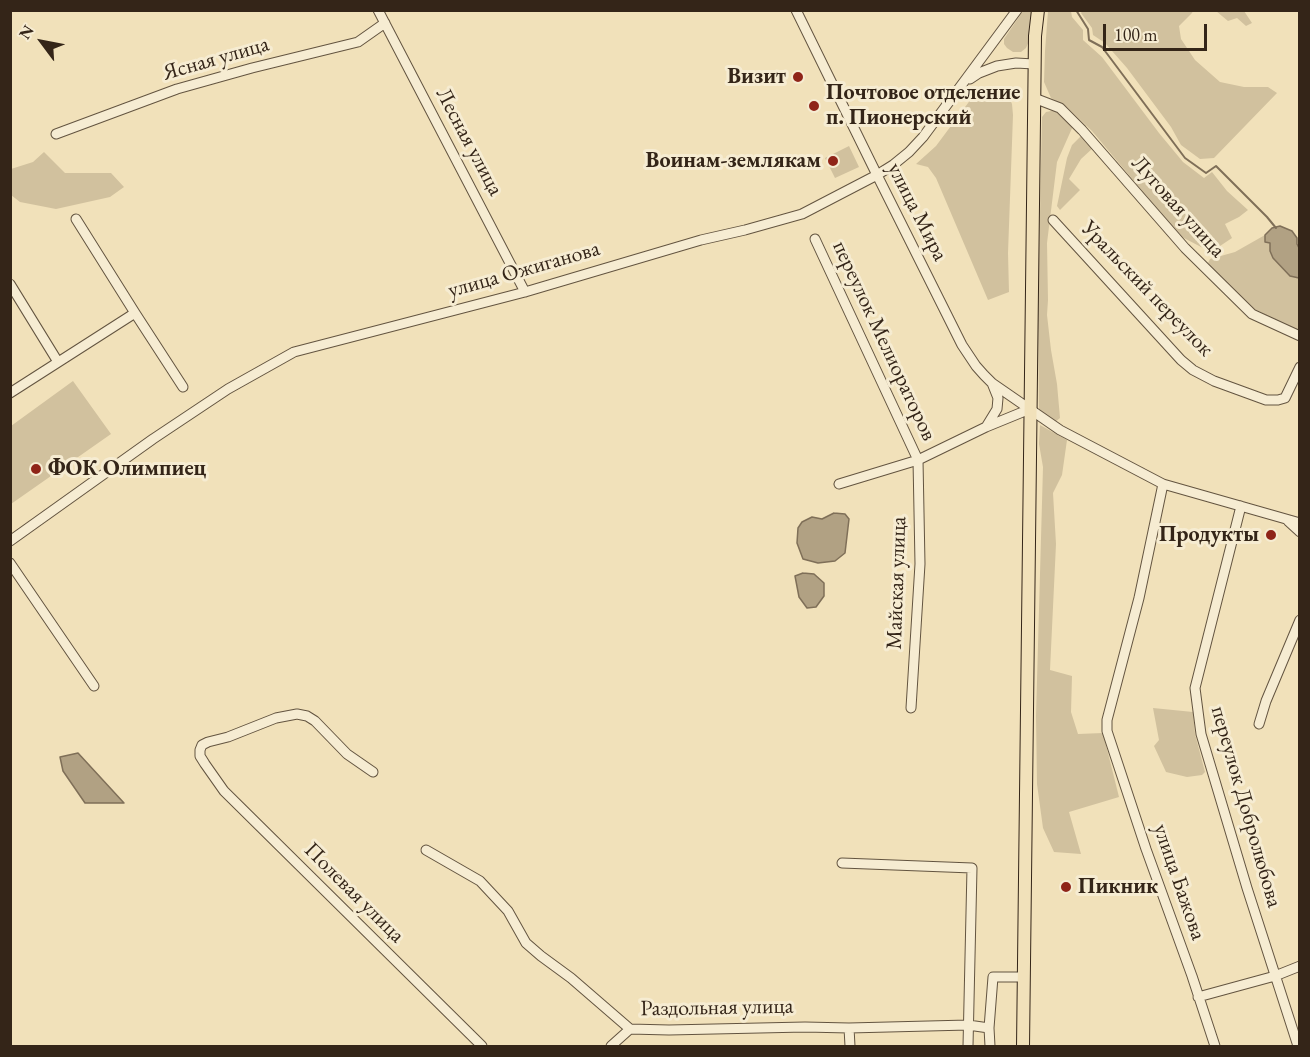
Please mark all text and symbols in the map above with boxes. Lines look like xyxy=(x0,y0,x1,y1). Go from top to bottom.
north arrow xyxy=(12,12,72,72)
scale bar xyxy=(1106,12,1210,50)
text: N xyxy=(14,21,39,43)
text: 100 m xyxy=(1114,23,1158,46)
street label: Ясная улица xyxy=(160,31,272,87)
place label: Визит xyxy=(727,64,786,90)
marker: Визит xyxy=(791,70,805,84)
place label: Почтовое отделение п. Пионерский xyxy=(826,80,1021,132)
street label: Лесная улица xyxy=(430,84,508,200)
marker: Почтовое отделение п. Пионерский xyxy=(807,99,821,113)
place label: Воинам-землякам xyxy=(646,148,821,174)
street label: Луговая улица xyxy=(1125,151,1231,263)
marker: Воинам-землякам xyxy=(826,154,840,168)
street label: улица Мира xyxy=(881,158,953,266)
street label: Уральский переулок xyxy=(1075,216,1219,362)
street label: улица Ожиганова xyxy=(445,236,603,304)
street label: переулок Мелиораторов xyxy=(826,237,942,445)
place label: ФОК Олимпиец xyxy=(48,456,206,482)
marker: ФОК Олимпиец xyxy=(29,462,43,476)
street label: Майская улица xyxy=(881,516,913,650)
place label: Продукты xyxy=(1159,522,1259,548)
marker: Продукты xyxy=(1264,528,1278,542)
street label: переулок Добролюбова xyxy=(1205,703,1287,911)
street label: улица Бажова xyxy=(1147,820,1211,944)
street label: Полевая улица xyxy=(298,837,410,949)
place label: Пикник xyxy=(1078,874,1158,900)
marker: Пикник xyxy=(1059,880,1073,894)
street label: Раздольная улица xyxy=(640,993,794,1023)

